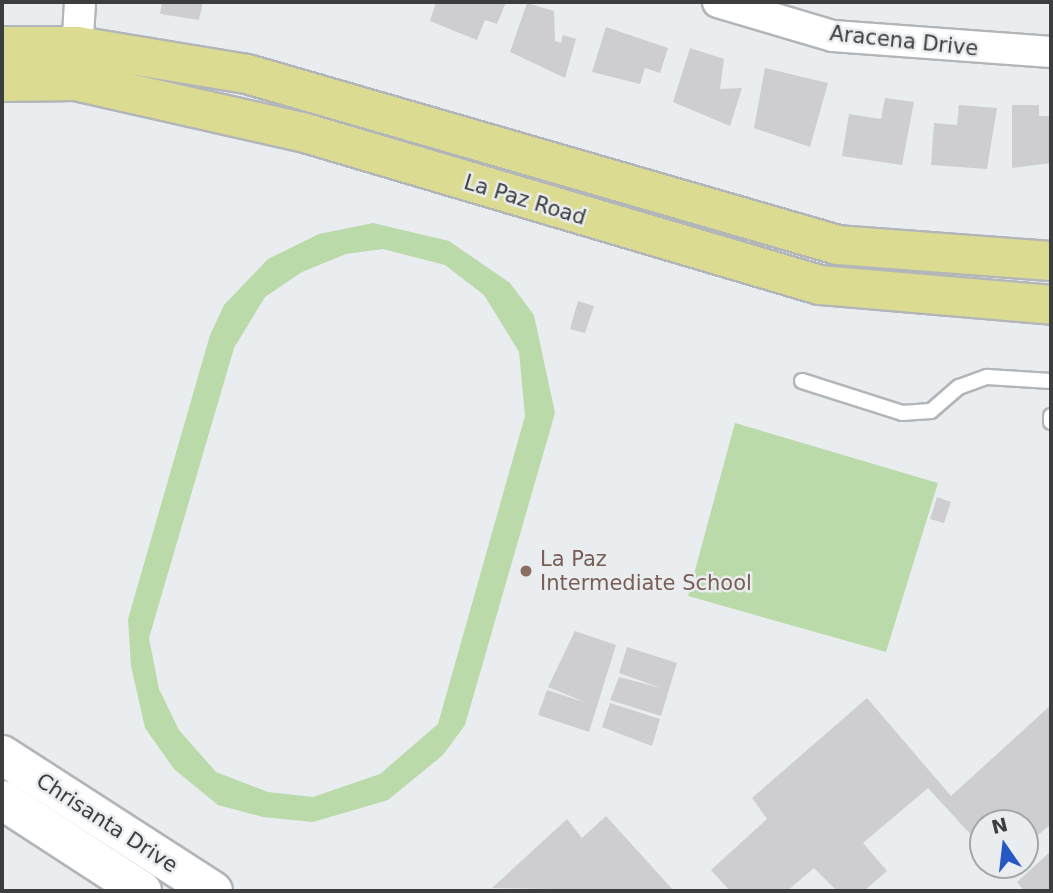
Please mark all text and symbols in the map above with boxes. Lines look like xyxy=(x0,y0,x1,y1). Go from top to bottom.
street label: Aracena Drive xyxy=(829,21,979,61)
street label: La Paz Road xyxy=(461,169,589,231)
place label: La Paz Intermediate School xyxy=(540,546,752,596)
marker: La Paz Intermediate School xyxy=(518,563,534,579)
street label: Chrisanta Drive xyxy=(32,768,182,878)
north arrow xyxy=(969,809,1039,879)
text: N xyxy=(989,813,1010,838)

